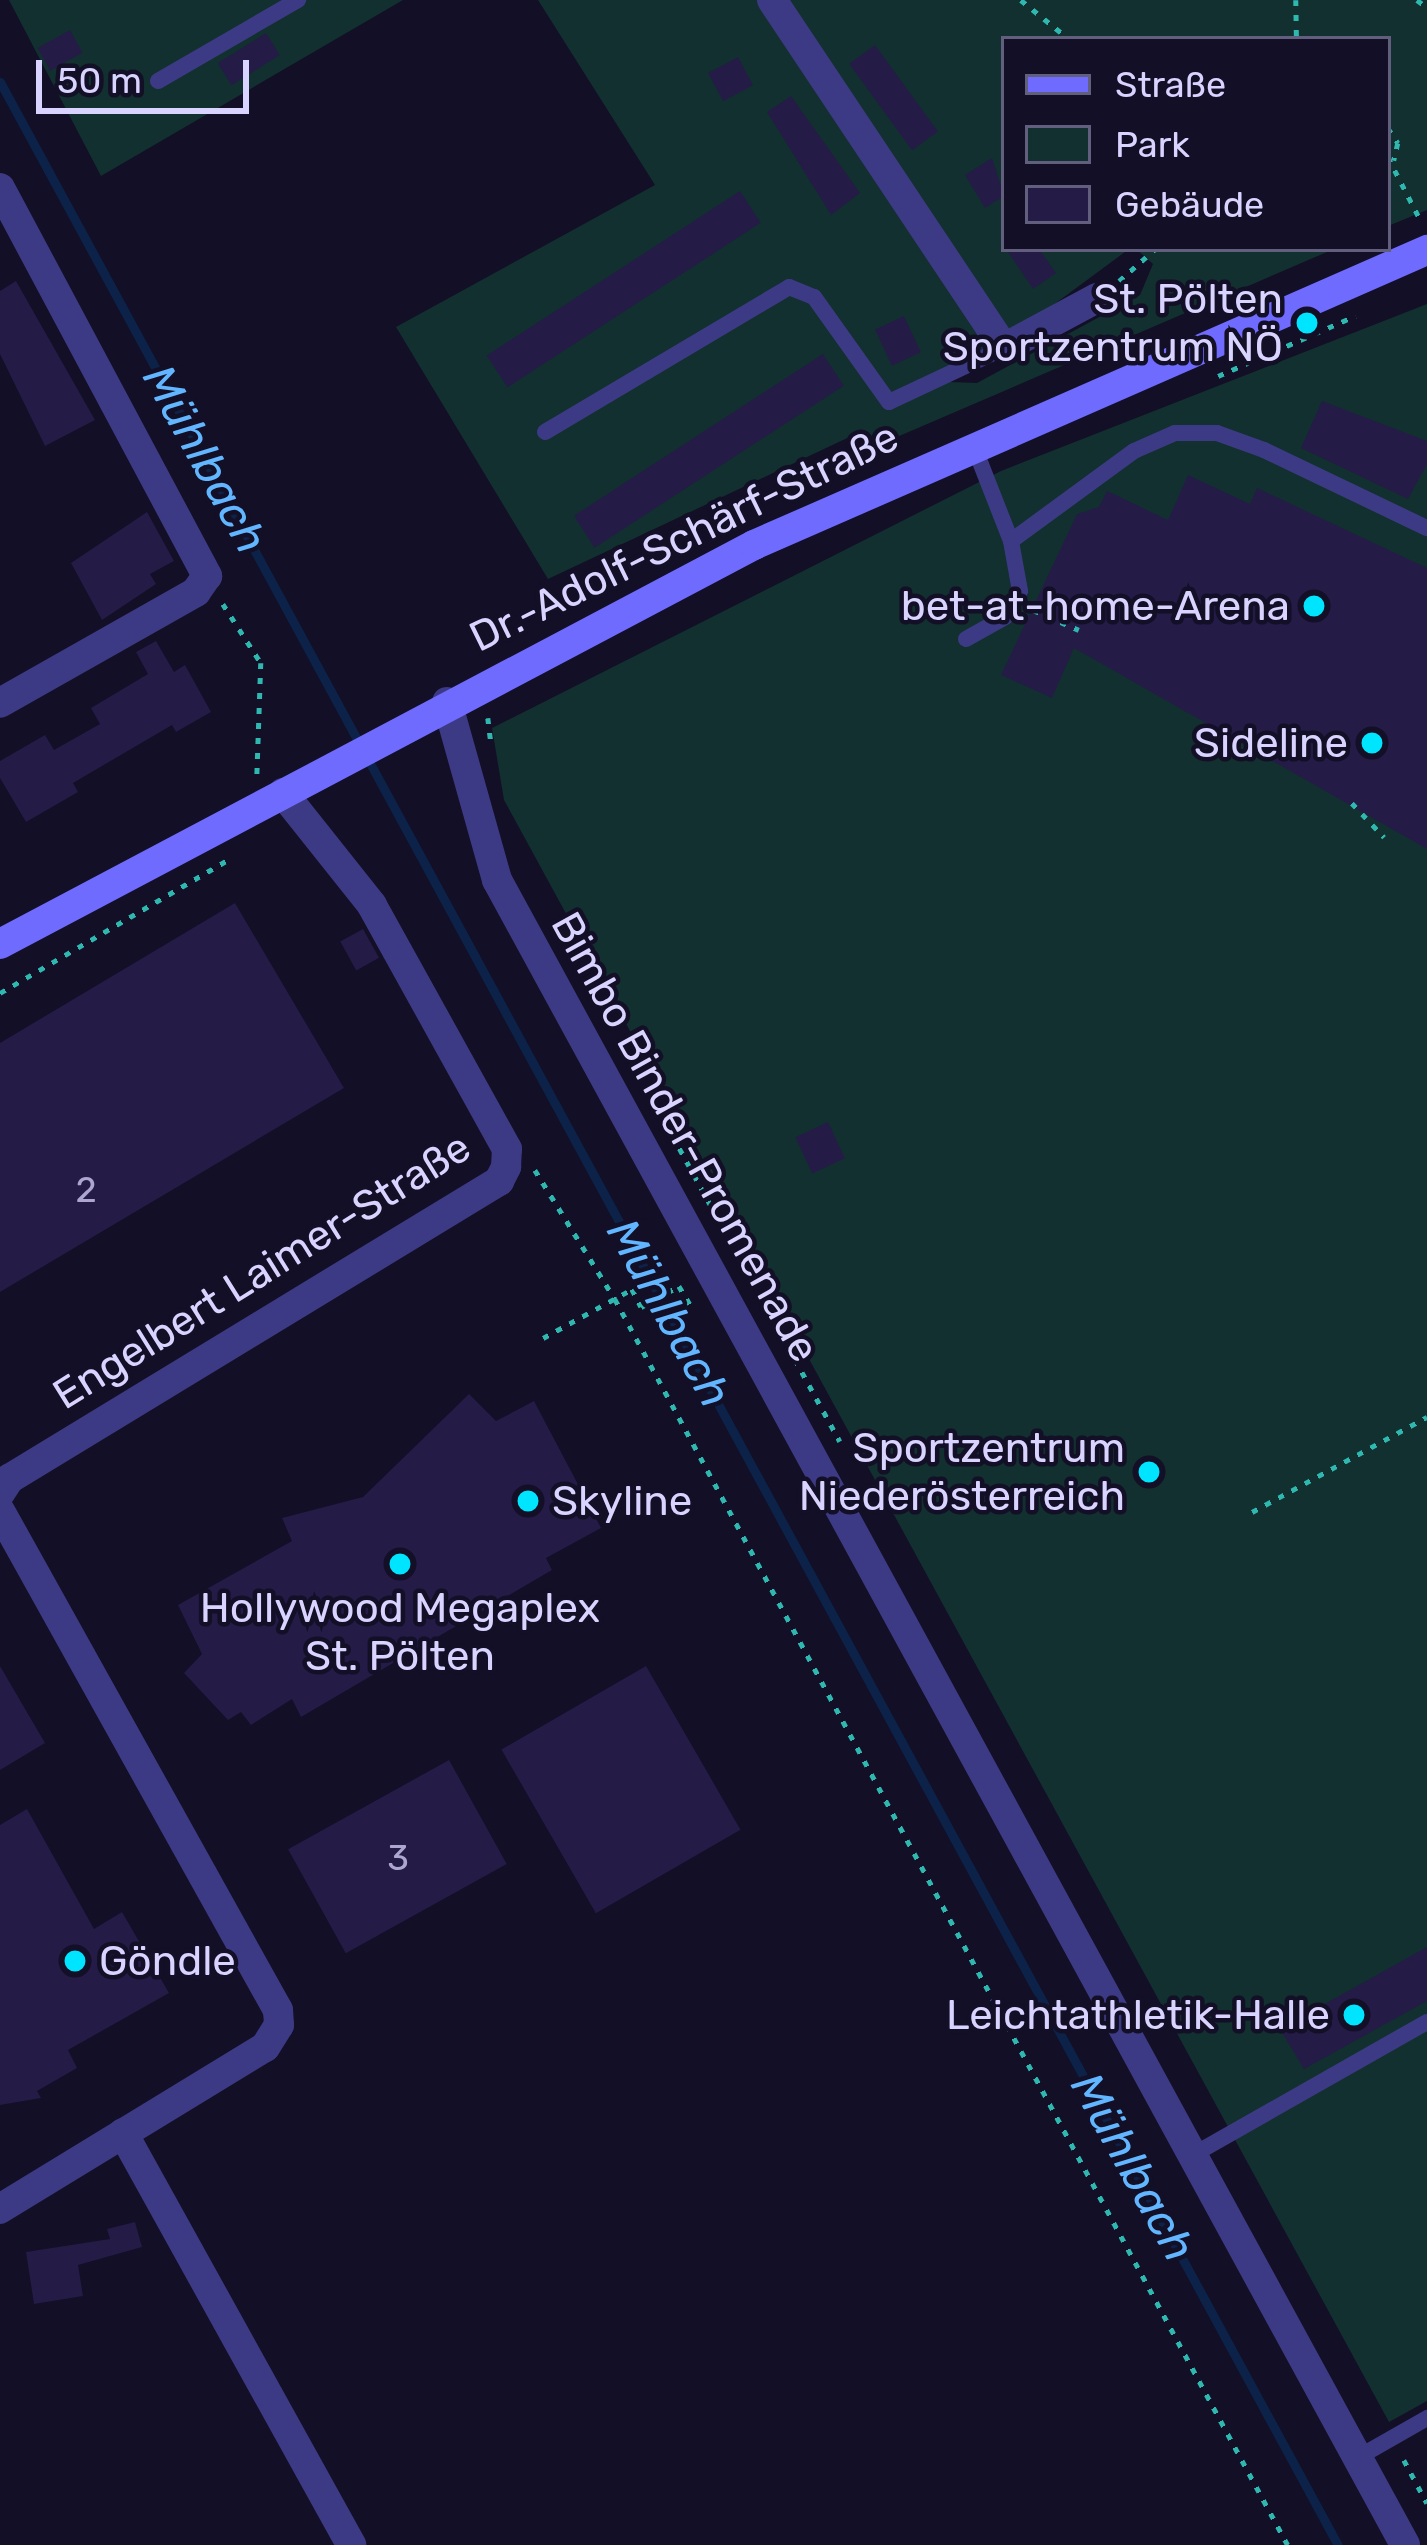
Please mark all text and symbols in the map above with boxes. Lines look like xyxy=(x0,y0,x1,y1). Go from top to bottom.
scale bar xyxy=(42,36,255,110)
legend xyxy=(1001,36,1391,252)
text: 50 m xyxy=(57,59,142,102)
text: Straße xyxy=(1115,63,1226,106)
text: Park xyxy=(1115,123,1190,166)
text: Gebäude xyxy=(1115,183,1264,226)
place label: St. Pölten Sportzentrum NÖ xyxy=(943,274,1283,372)
marker: St. Pölten Sportzentrum NÖ xyxy=(1294,310,1320,336)
water label: Mühlbach xyxy=(131,356,279,562)
street label: Dr.-Adolf-Schärf-Straße xyxy=(462,411,906,663)
place label: bet-at-home-Arena xyxy=(901,581,1290,631)
marker: bet-at-home-Arena xyxy=(1301,593,1327,619)
place label: Sideline xyxy=(1194,718,1348,768)
marker: Sideline xyxy=(1359,730,1385,756)
street label: Bimbo Binder-Promenade xyxy=(540,903,830,1371)
street label: Engelbert Laimer-Straße xyxy=(44,1122,480,1420)
house number: 2 xyxy=(75,1168,97,1212)
water label: Mühlbach xyxy=(595,1210,743,1416)
place label: Sportzentrum Niederösterreich xyxy=(799,1423,1125,1522)
marker: Sportzentrum Niederösterreich xyxy=(1136,1459,1162,1485)
place label: Skyline xyxy=(552,1476,692,1526)
marker: Skyline xyxy=(515,1488,541,1514)
marker: Hollywood Megaplex St. Pölten xyxy=(387,1551,413,1577)
place label: Hollywood Megaplex St. Pölten xyxy=(200,1583,600,1682)
house number: 3 xyxy=(387,1836,409,1880)
place label: Göndle xyxy=(99,1936,236,1986)
marker: Göndle xyxy=(62,1948,88,1974)
place label: Leichtathletik-Halle xyxy=(946,1990,1330,2040)
marker: Leichtathletik-Halle xyxy=(1341,2002,1367,2028)
water label: Mühlbach xyxy=(1059,2064,1207,2270)

